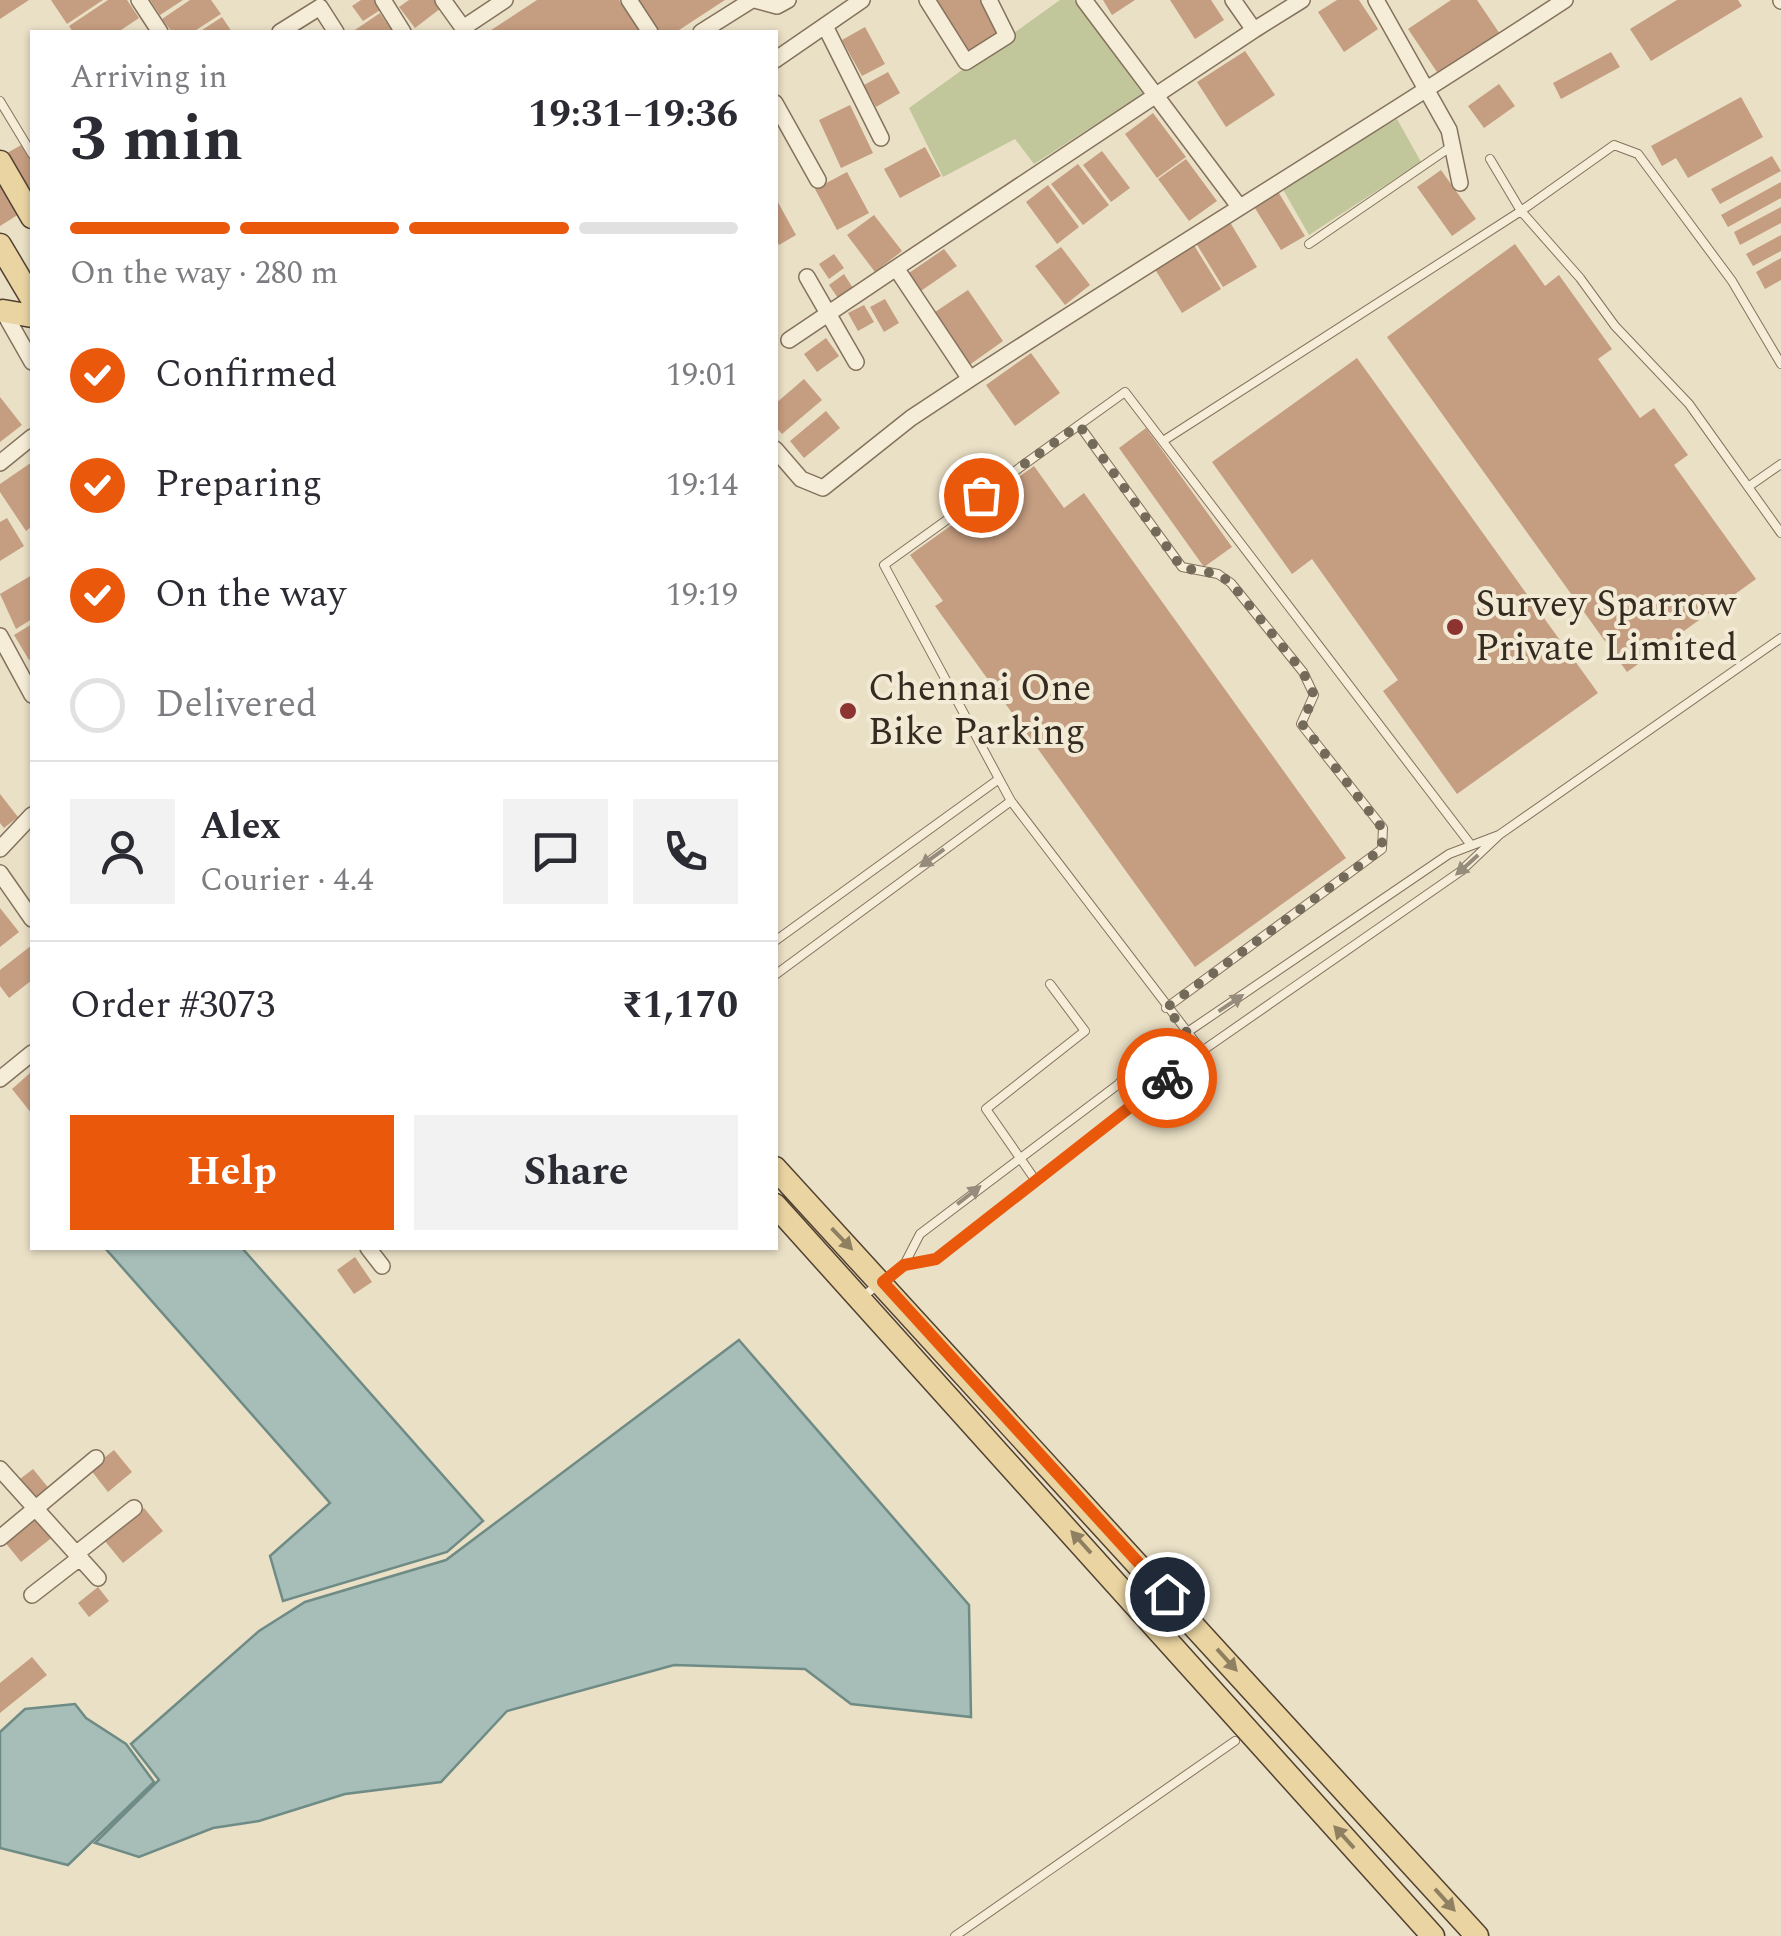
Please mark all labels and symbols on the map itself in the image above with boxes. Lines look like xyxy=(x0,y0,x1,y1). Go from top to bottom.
pin xyxy=(939,453,1024,538)
place label: Survey Sparrow Private Limited xyxy=(1475,576,1737,678)
marker: Survey Sparrow Private Limited xyxy=(1444,616,1466,638)
place label: Chennai One Bike Parking xyxy=(868,660,1091,762)
marker: Chennai One Bike Parking xyxy=(837,700,859,722)
one-way arrow xyxy=(919,848,946,868)
one-way arrow xyxy=(1455,853,1480,875)
one-way arrow xyxy=(1217,994,1244,1013)
courier xyxy=(1117,1028,1217,1128)
one-way arrow xyxy=(956,1185,982,1206)
one-way arrow xyxy=(830,1226,853,1250)
one-way arrow xyxy=(1071,1530,1093,1555)
pin xyxy=(1125,1552,1210,1637)
one-way arrow xyxy=(1215,1647,1237,1672)
one-way arrow xyxy=(1334,1825,1356,1850)
one-way arrow xyxy=(1433,1888,1456,1912)

